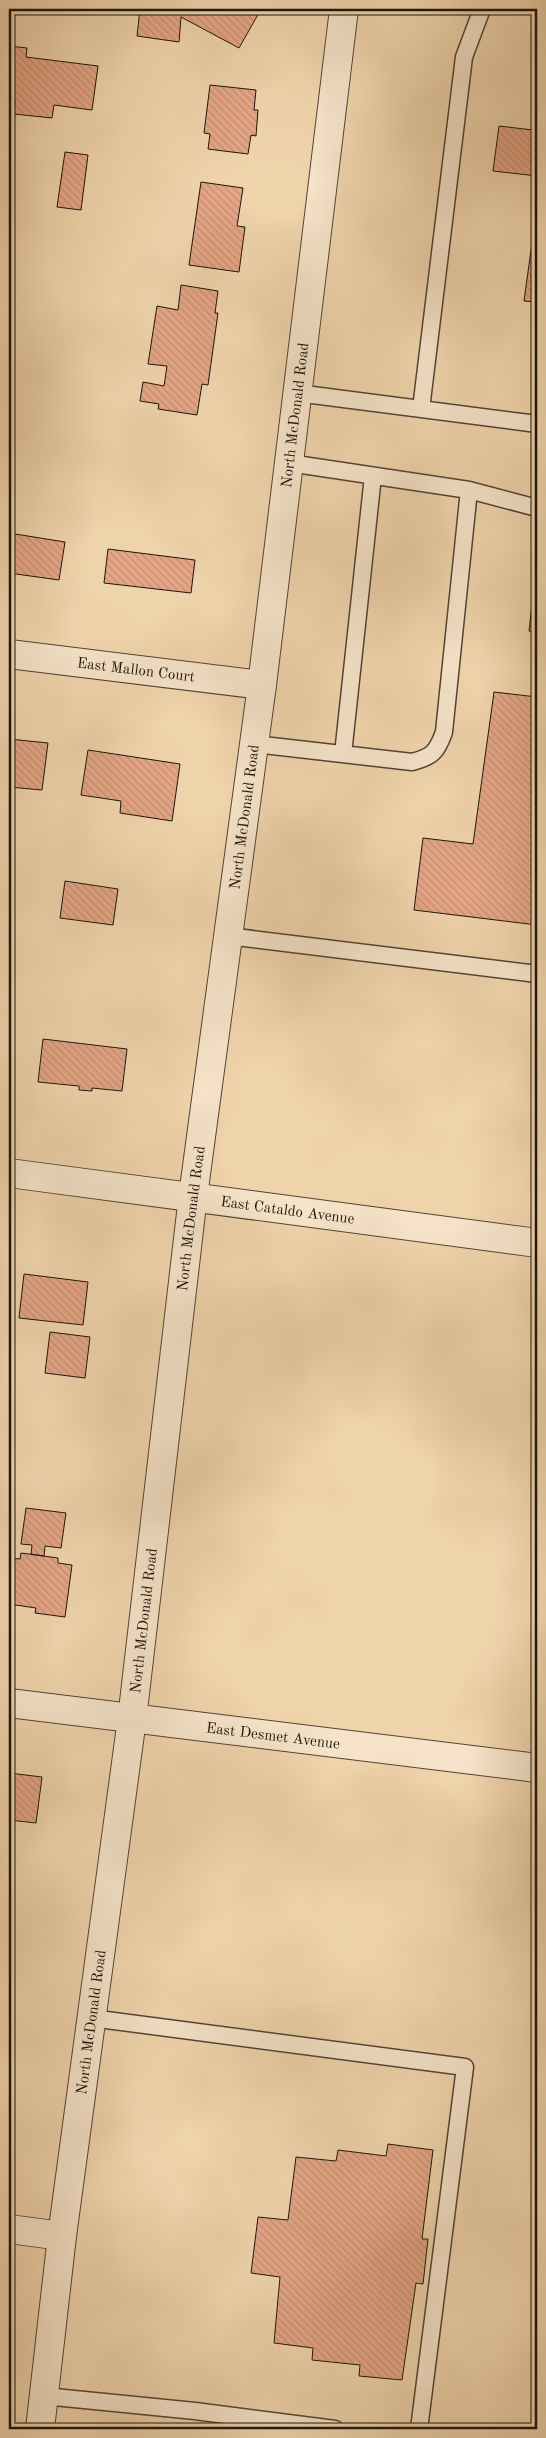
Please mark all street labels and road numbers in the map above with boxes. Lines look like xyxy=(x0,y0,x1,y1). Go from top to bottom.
street label: North McDonald Road xyxy=(280,342,312,489)
street label: East Mallon Court xyxy=(76,656,196,686)
street label: North McDonald Road xyxy=(228,744,263,891)
street label: North McDonald Road xyxy=(176,1145,209,1292)
street label: East Cataldo Avenue xyxy=(219,1195,355,1228)
street label: North McDonald Road xyxy=(129,1547,161,1694)
street label: East Desmet Avenue xyxy=(205,1721,341,1753)
street label: North McDonald Road xyxy=(75,1949,110,2096)

